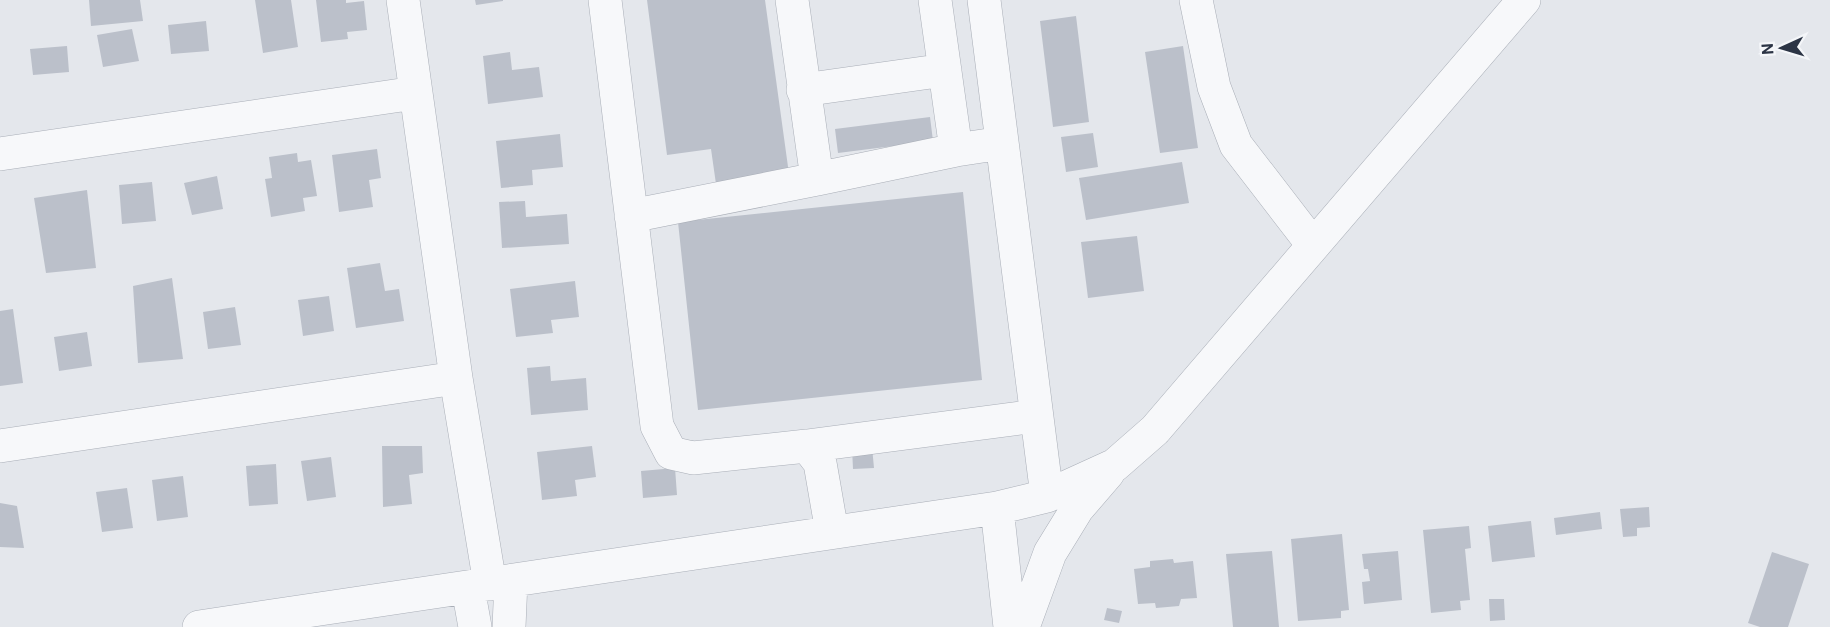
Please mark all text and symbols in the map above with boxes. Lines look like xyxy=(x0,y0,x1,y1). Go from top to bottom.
north arrow xyxy=(1752,18,1812,78)
text: N xyxy=(1758,43,1777,55)

